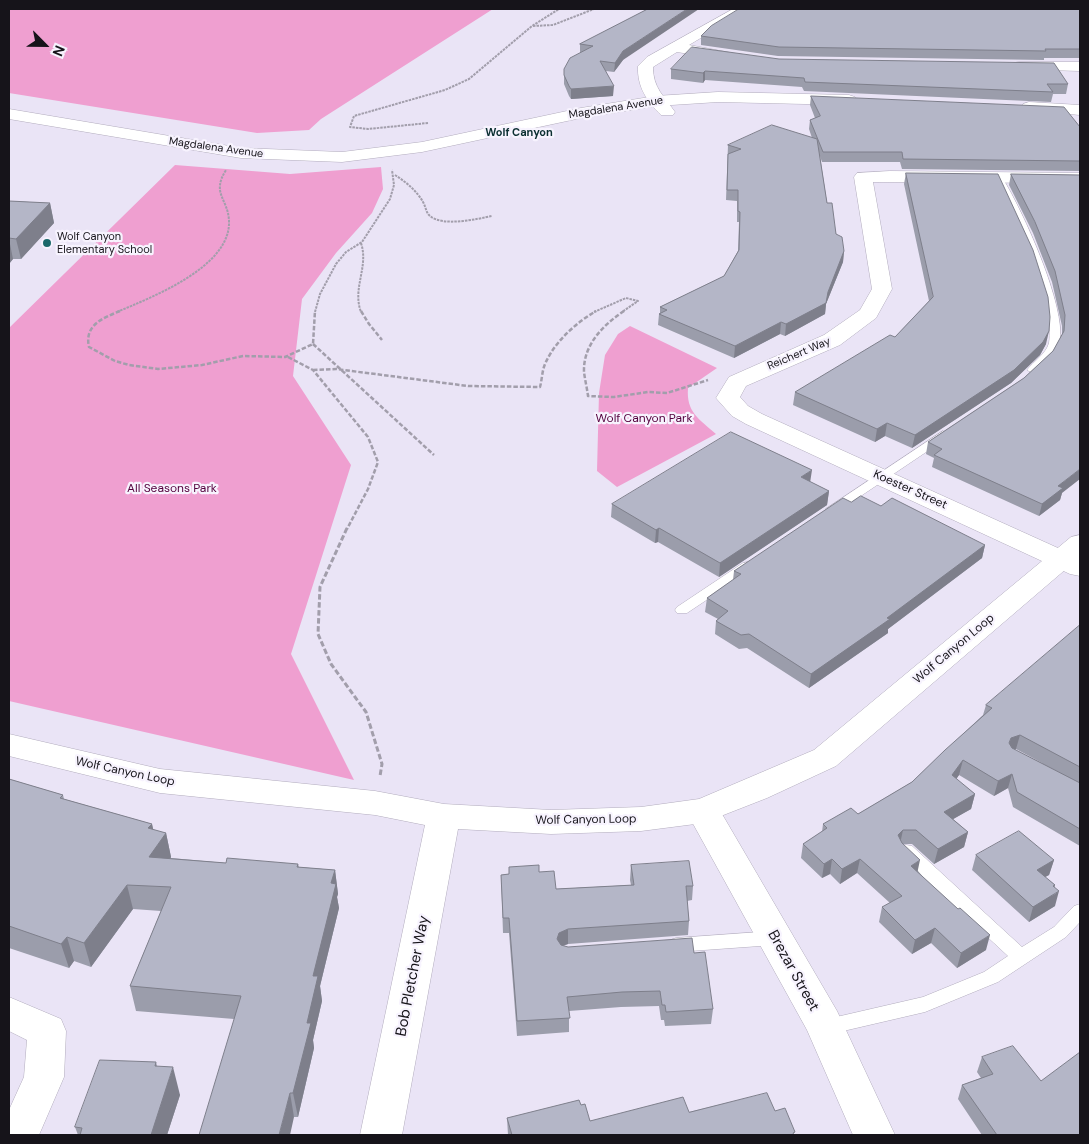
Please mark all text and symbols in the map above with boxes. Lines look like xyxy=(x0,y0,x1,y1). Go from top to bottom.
north arrow xyxy=(20,20,70,70)
text: N xyxy=(49,43,69,59)
street label: Magdalena Avenue xyxy=(568,94,664,122)
district label: Wolf Canyon xyxy=(485,126,553,140)
street label: Magdalena Avenue xyxy=(168,135,264,161)
place label: Wolf Canyon Elementary School xyxy=(57,230,152,256)
marker: Wolf Canyon Elementary School xyxy=(41,237,53,249)
street label: Reichert Way xyxy=(765,335,833,373)
park label: Wolf Canyon Park xyxy=(596,412,692,426)
street label: Koester Street xyxy=(871,467,949,513)
park label: All Seasons Park xyxy=(127,482,217,496)
street label: Wolf Canyon Loop xyxy=(911,611,997,687)
street label: Wolf Canyon Loop xyxy=(74,754,176,790)
street label: Wolf Canyon Loop xyxy=(535,812,637,828)
street label: Bob Pletcher Way xyxy=(392,914,434,1038)
street label: Brezar Street xyxy=(763,927,823,1015)

